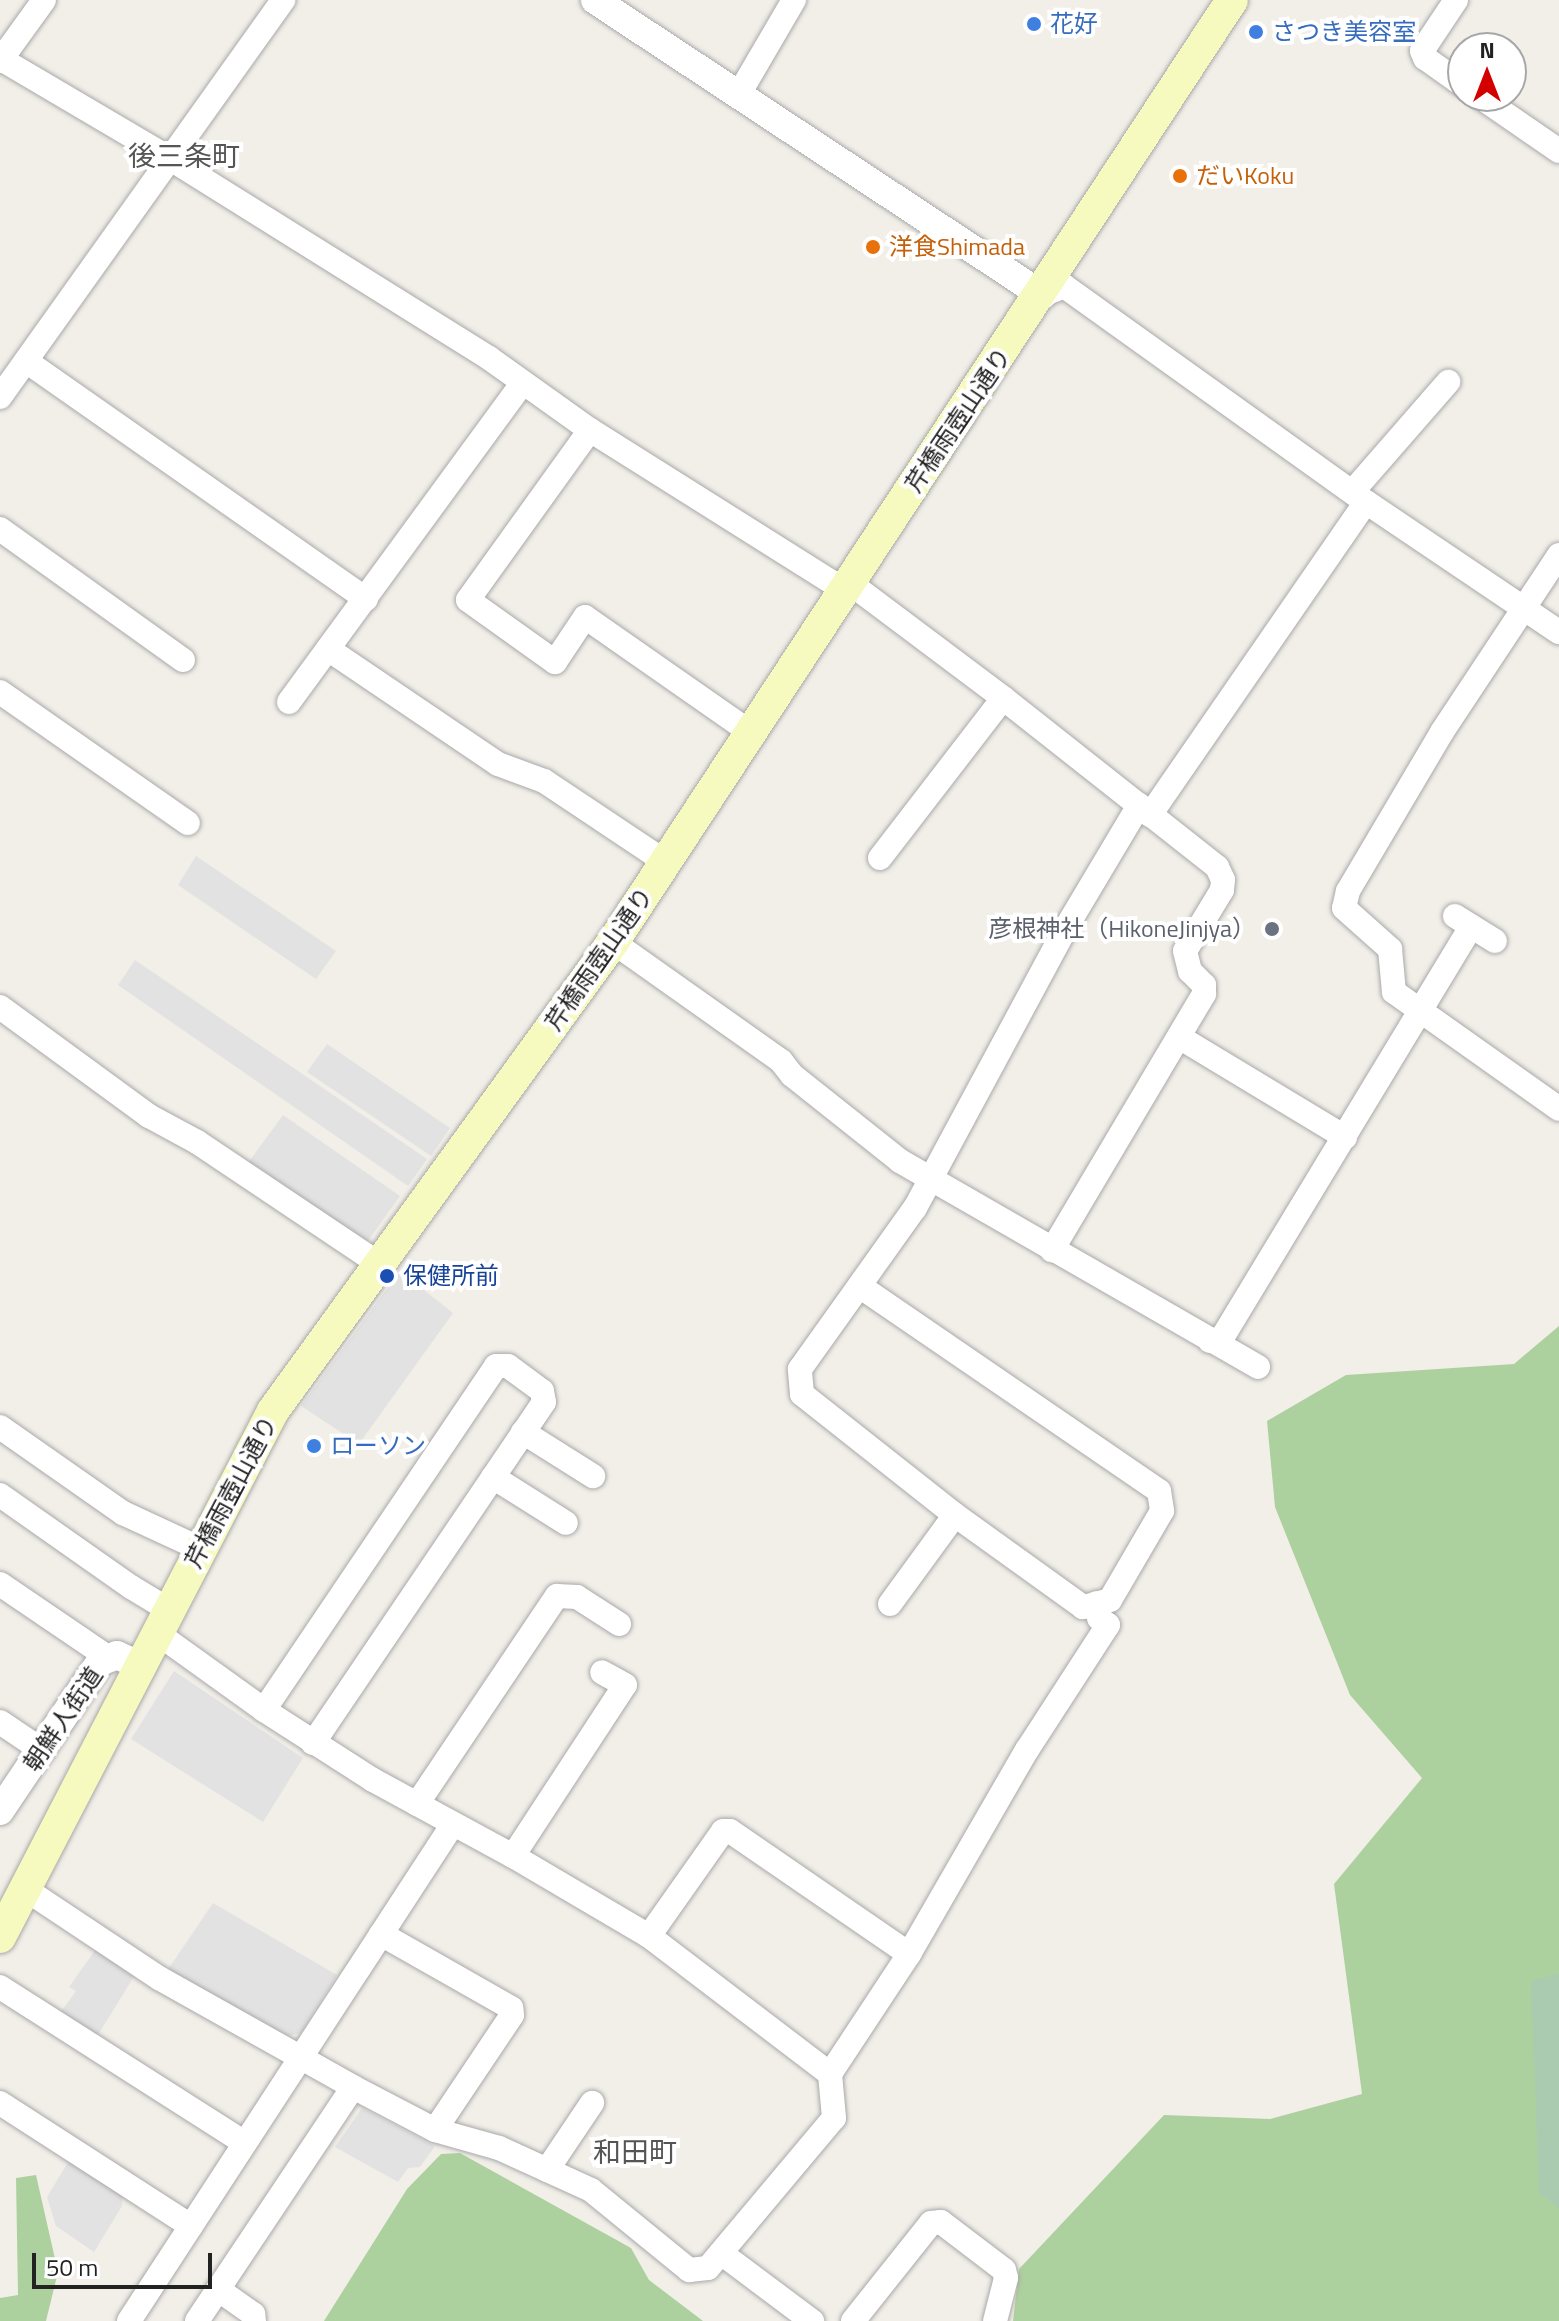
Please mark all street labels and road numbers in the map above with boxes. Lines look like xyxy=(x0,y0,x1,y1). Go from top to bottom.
street label: 芹橋雨壺山通り xyxy=(899,342,1017,498)
street label: 芹橋雨壺山通り xyxy=(539,882,659,1036)
street label: 芹橋雨壺山通り xyxy=(179,1411,283,1573)
street label: 朝鮮人街道 xyxy=(18,1661,108,1777)

